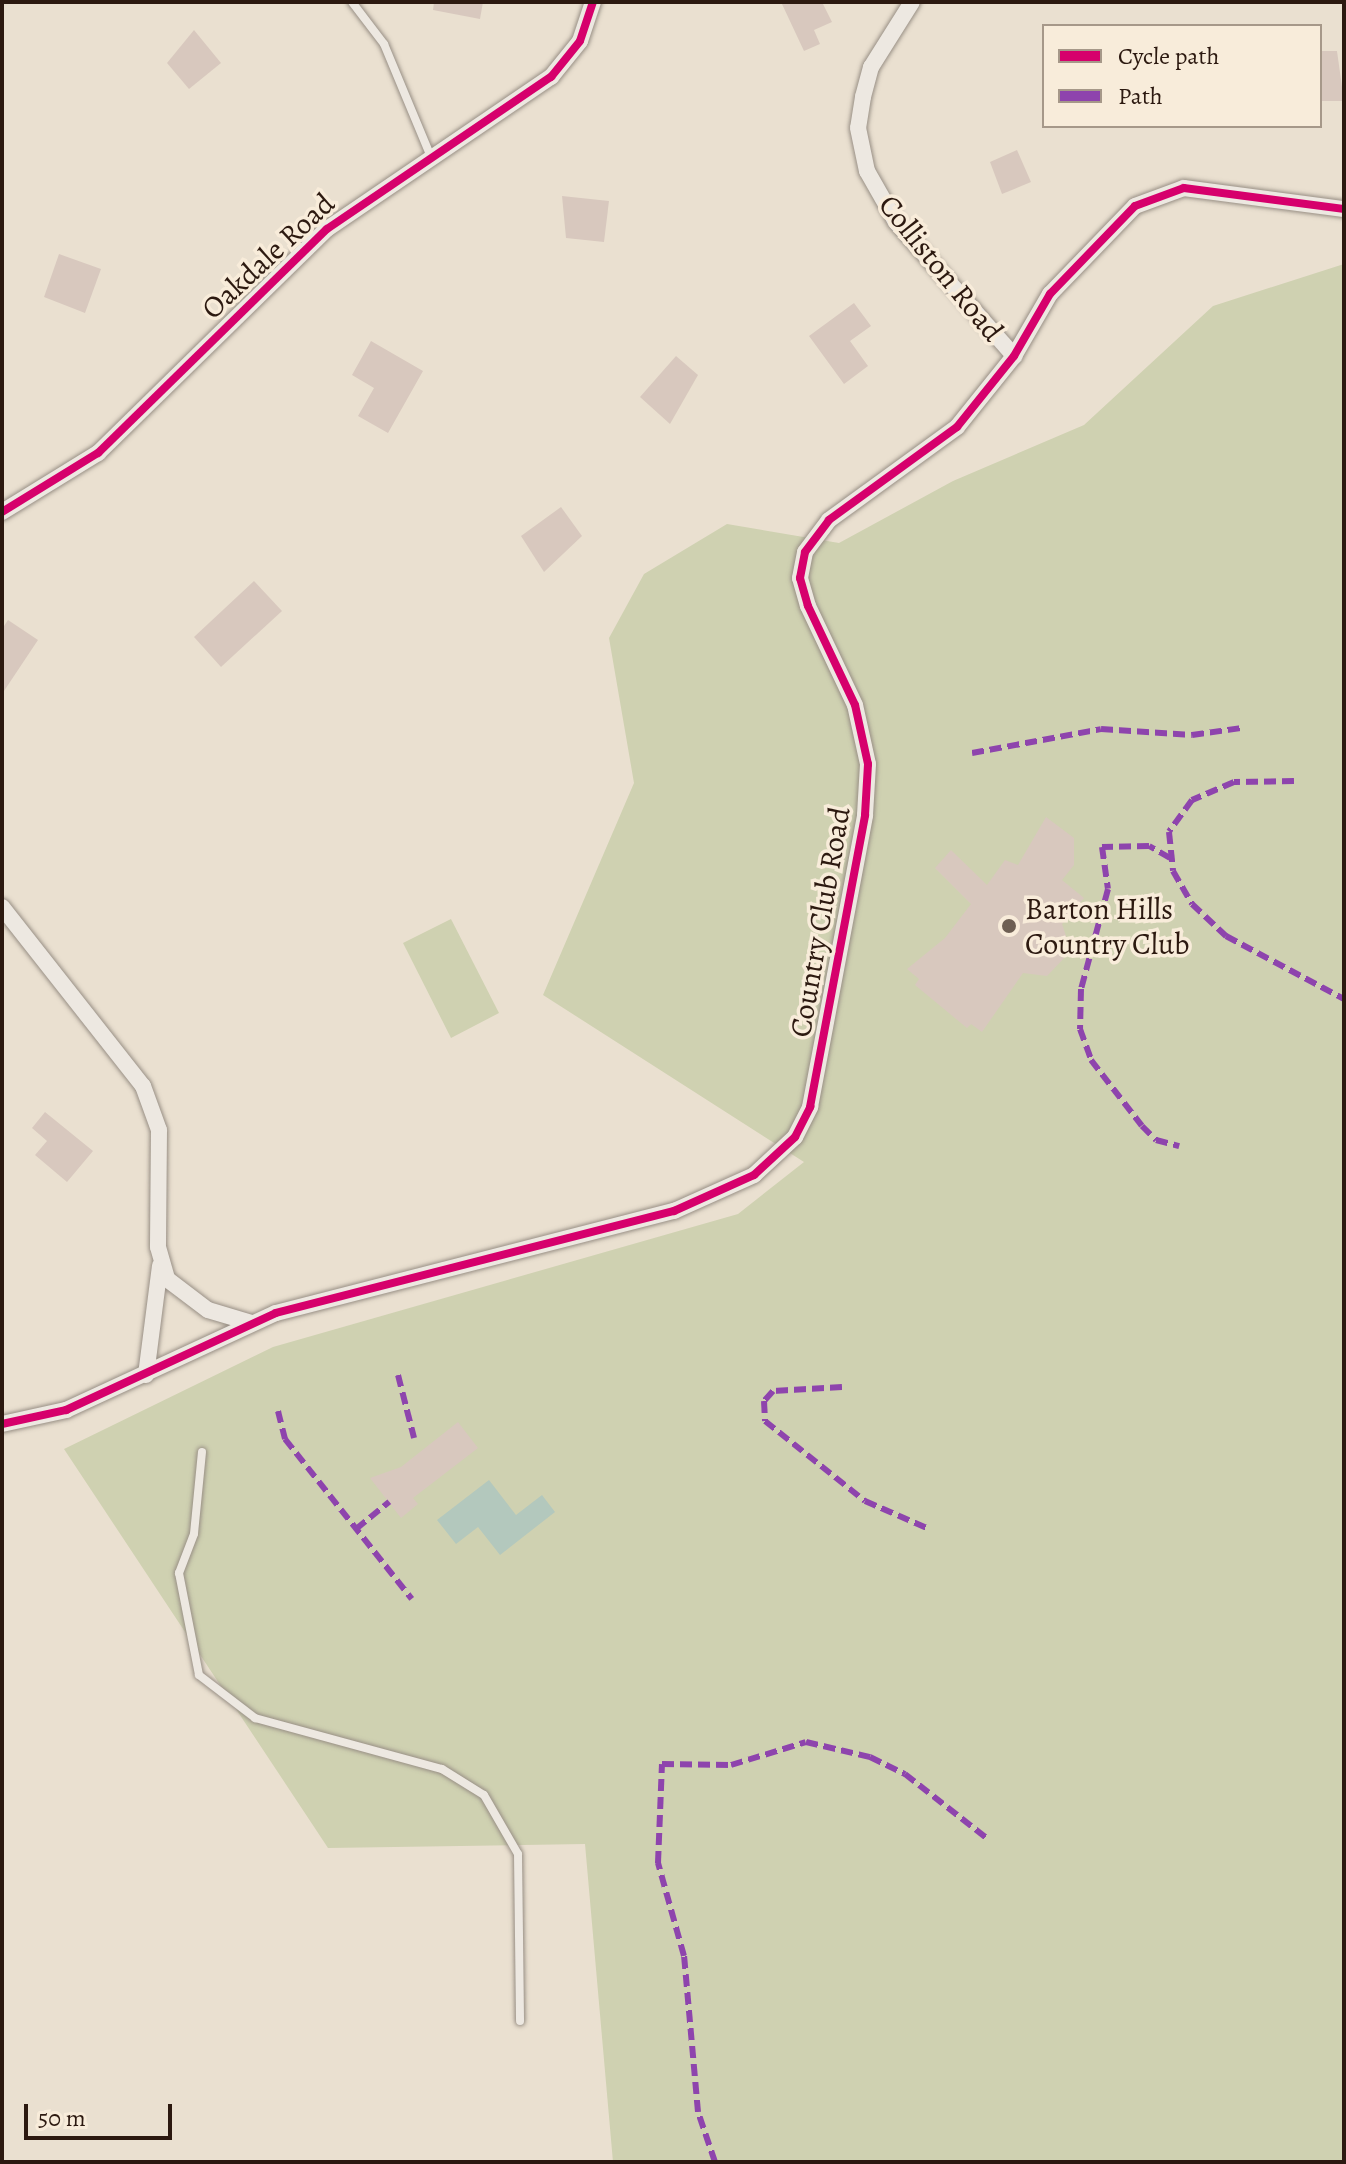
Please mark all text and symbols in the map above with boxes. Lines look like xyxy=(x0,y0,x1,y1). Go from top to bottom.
legend xyxy=(1042,24,1322,128)
text: Cycle path xyxy=(1118,40,1219,72)
text: Path xyxy=(1118,80,1163,112)
street label: Oakdale Road xyxy=(194,185,342,327)
street label: Colliston Road xyxy=(871,188,1011,348)
street label: Country Club Road xyxy=(782,804,858,1040)
place label: Barton Hills Country Club xyxy=(1025,891,1190,962)
marker: Barton Hills Country Club xyxy=(1000,917,1018,935)
scale bar xyxy=(28,2088,176,2138)
text: 50 m xyxy=(38,2102,86,2134)

